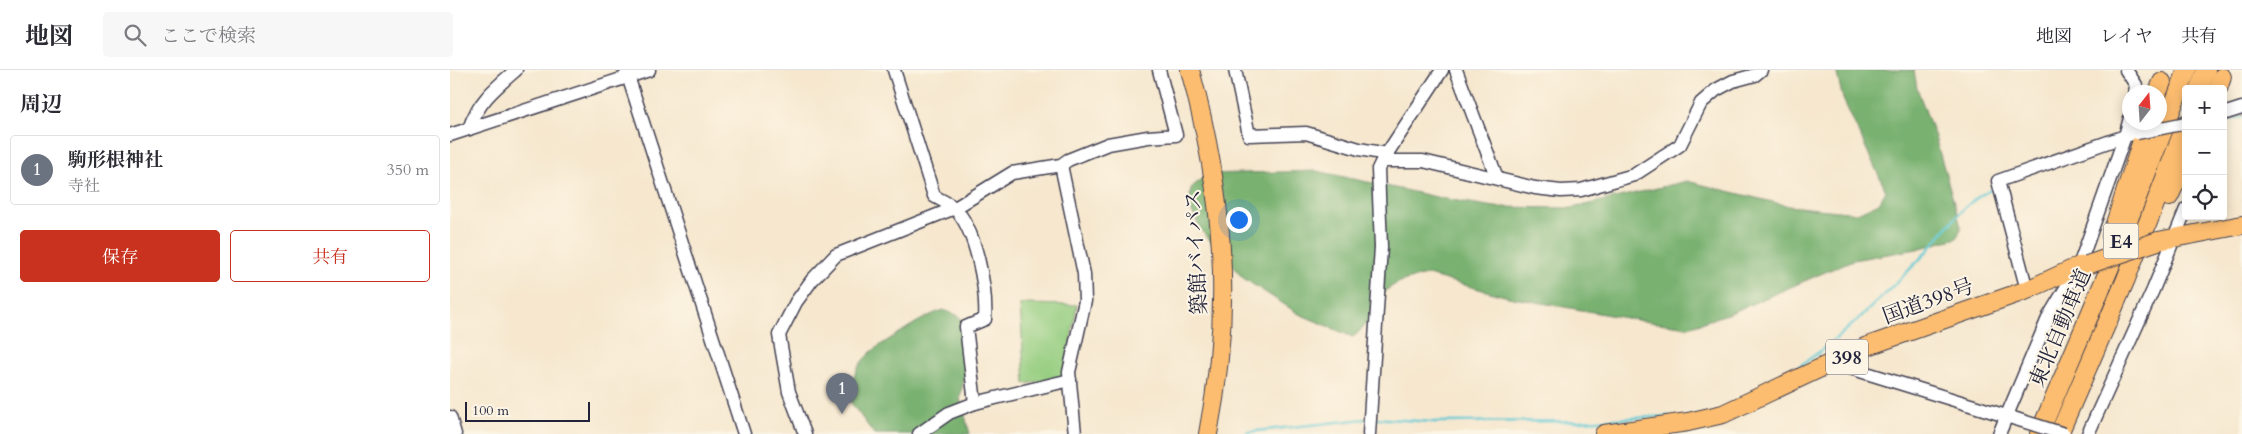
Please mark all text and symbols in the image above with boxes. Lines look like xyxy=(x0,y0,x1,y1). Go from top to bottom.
search box xyxy=(103,12,453,57)
text: 地図 xyxy=(25,20,73,53)
icon: search xyxy=(121,21,149,49)
text: ここで検索 xyxy=(161,23,256,49)
text: 地図 xyxy=(2036,24,2072,49)
text: レイヤ xyxy=(2100,24,2153,49)
text: 共有 xyxy=(2181,24,2217,49)
north arrow xyxy=(2122,85,2167,130)
map controls xyxy=(2182,85,2227,220)
button: + xyxy=(2182,85,2227,130)
text: 周辺 xyxy=(20,90,62,119)
button: − xyxy=(2182,130,2227,175)
text: 駒形根神社 xyxy=(68,147,163,173)
text: 1 xyxy=(33,159,41,181)
text: 350 m xyxy=(387,159,429,181)
text: 寺社 xyxy=(68,175,100,197)
button: locate xyxy=(2182,175,2227,220)
street label: 築館バイパス xyxy=(1179,189,1214,315)
your location xyxy=(1226,207,1252,233)
road number: E4 xyxy=(2104,224,2138,258)
button: 保存 xyxy=(20,230,220,282)
button: 共有 xyxy=(230,230,430,282)
street label: 東北自動車道 xyxy=(2022,265,2098,392)
street label: 国道398号 xyxy=(1878,272,1978,331)
road number: 398 xyxy=(1826,340,1868,374)
pin: 1 xyxy=(826,373,858,414)
scale bar xyxy=(465,399,590,422)
text: 100 m xyxy=(472,401,509,420)

